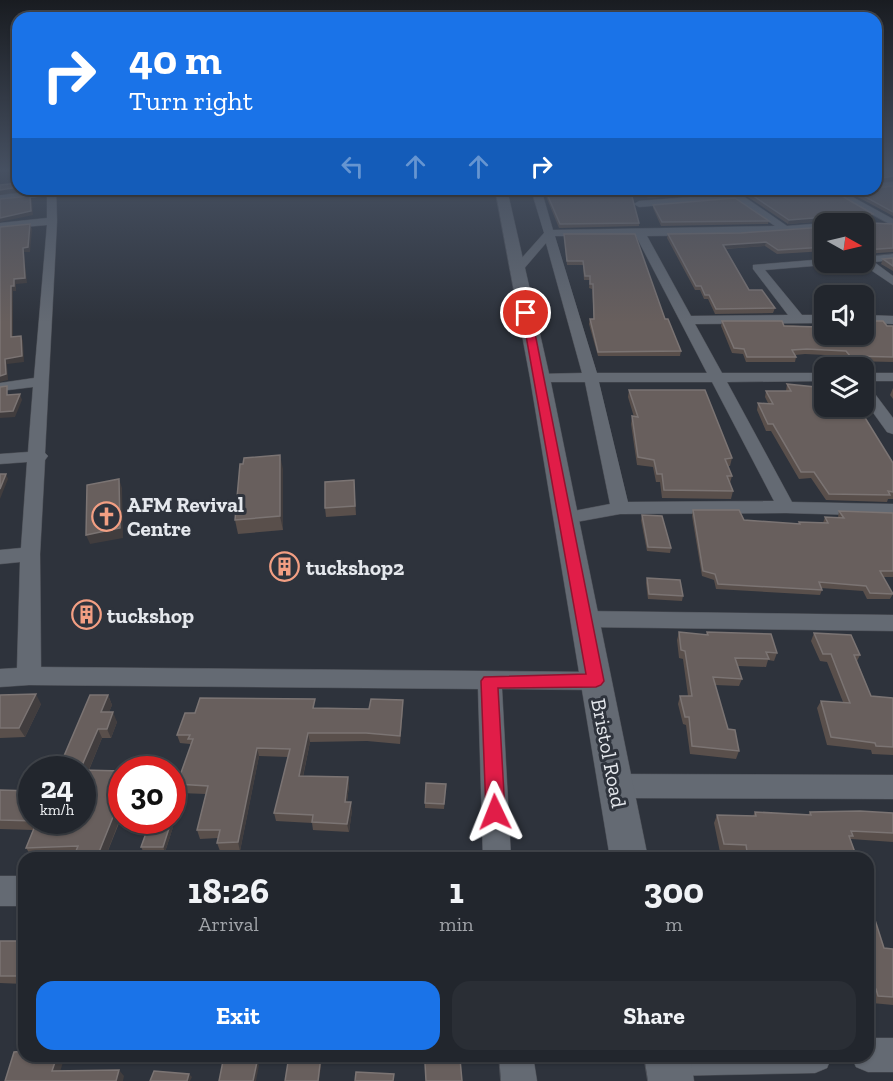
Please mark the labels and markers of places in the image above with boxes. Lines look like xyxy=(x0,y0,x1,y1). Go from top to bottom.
pin xyxy=(500,287,551,338)
place label: AFM Revival Centre xyxy=(127,492,244,541)
church icon: AFM Revival Centre xyxy=(90,500,122,532)
building icon: tuckshop2 xyxy=(269,551,301,583)
place label: tuckshop2 xyxy=(306,555,404,580)
building icon: tuckshop xyxy=(70,599,102,631)
place label: tuckshop xyxy=(107,603,194,628)

